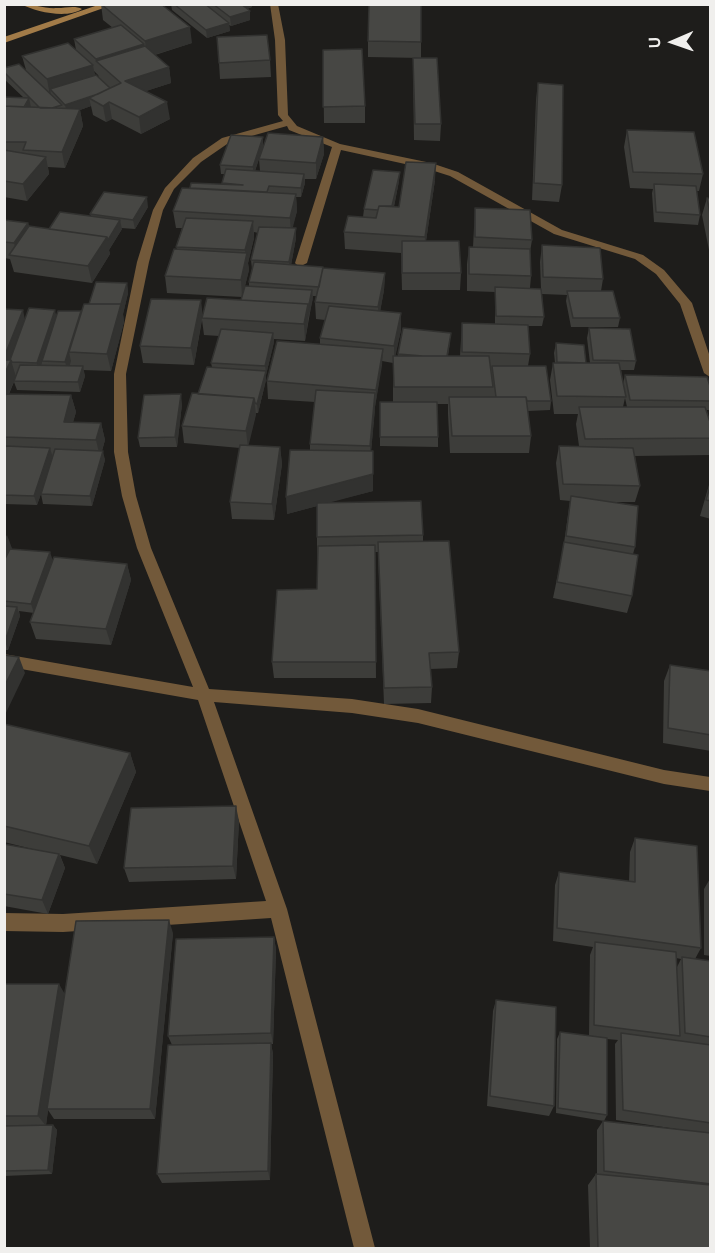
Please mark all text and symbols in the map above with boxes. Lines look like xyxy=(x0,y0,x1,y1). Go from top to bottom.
north arrow xyxy=(643,12,703,72)
text: U xyxy=(645,37,664,49)

